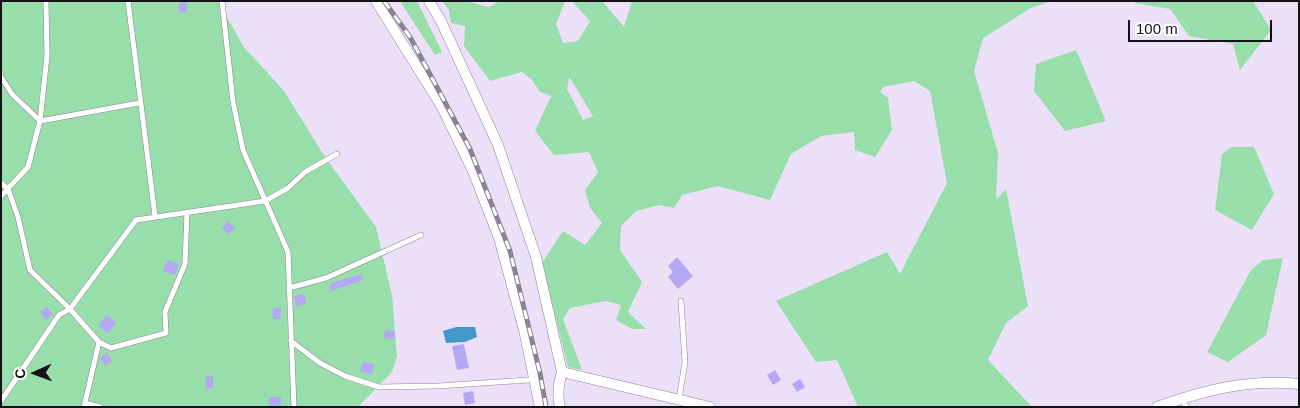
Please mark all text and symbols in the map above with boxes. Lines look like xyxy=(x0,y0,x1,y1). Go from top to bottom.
scale bar xyxy=(1130,10,1274,42)
text: 100 m xyxy=(1136,20,1178,37)
north arrow xyxy=(10,348,60,398)
text: С xyxy=(12,368,28,379)

